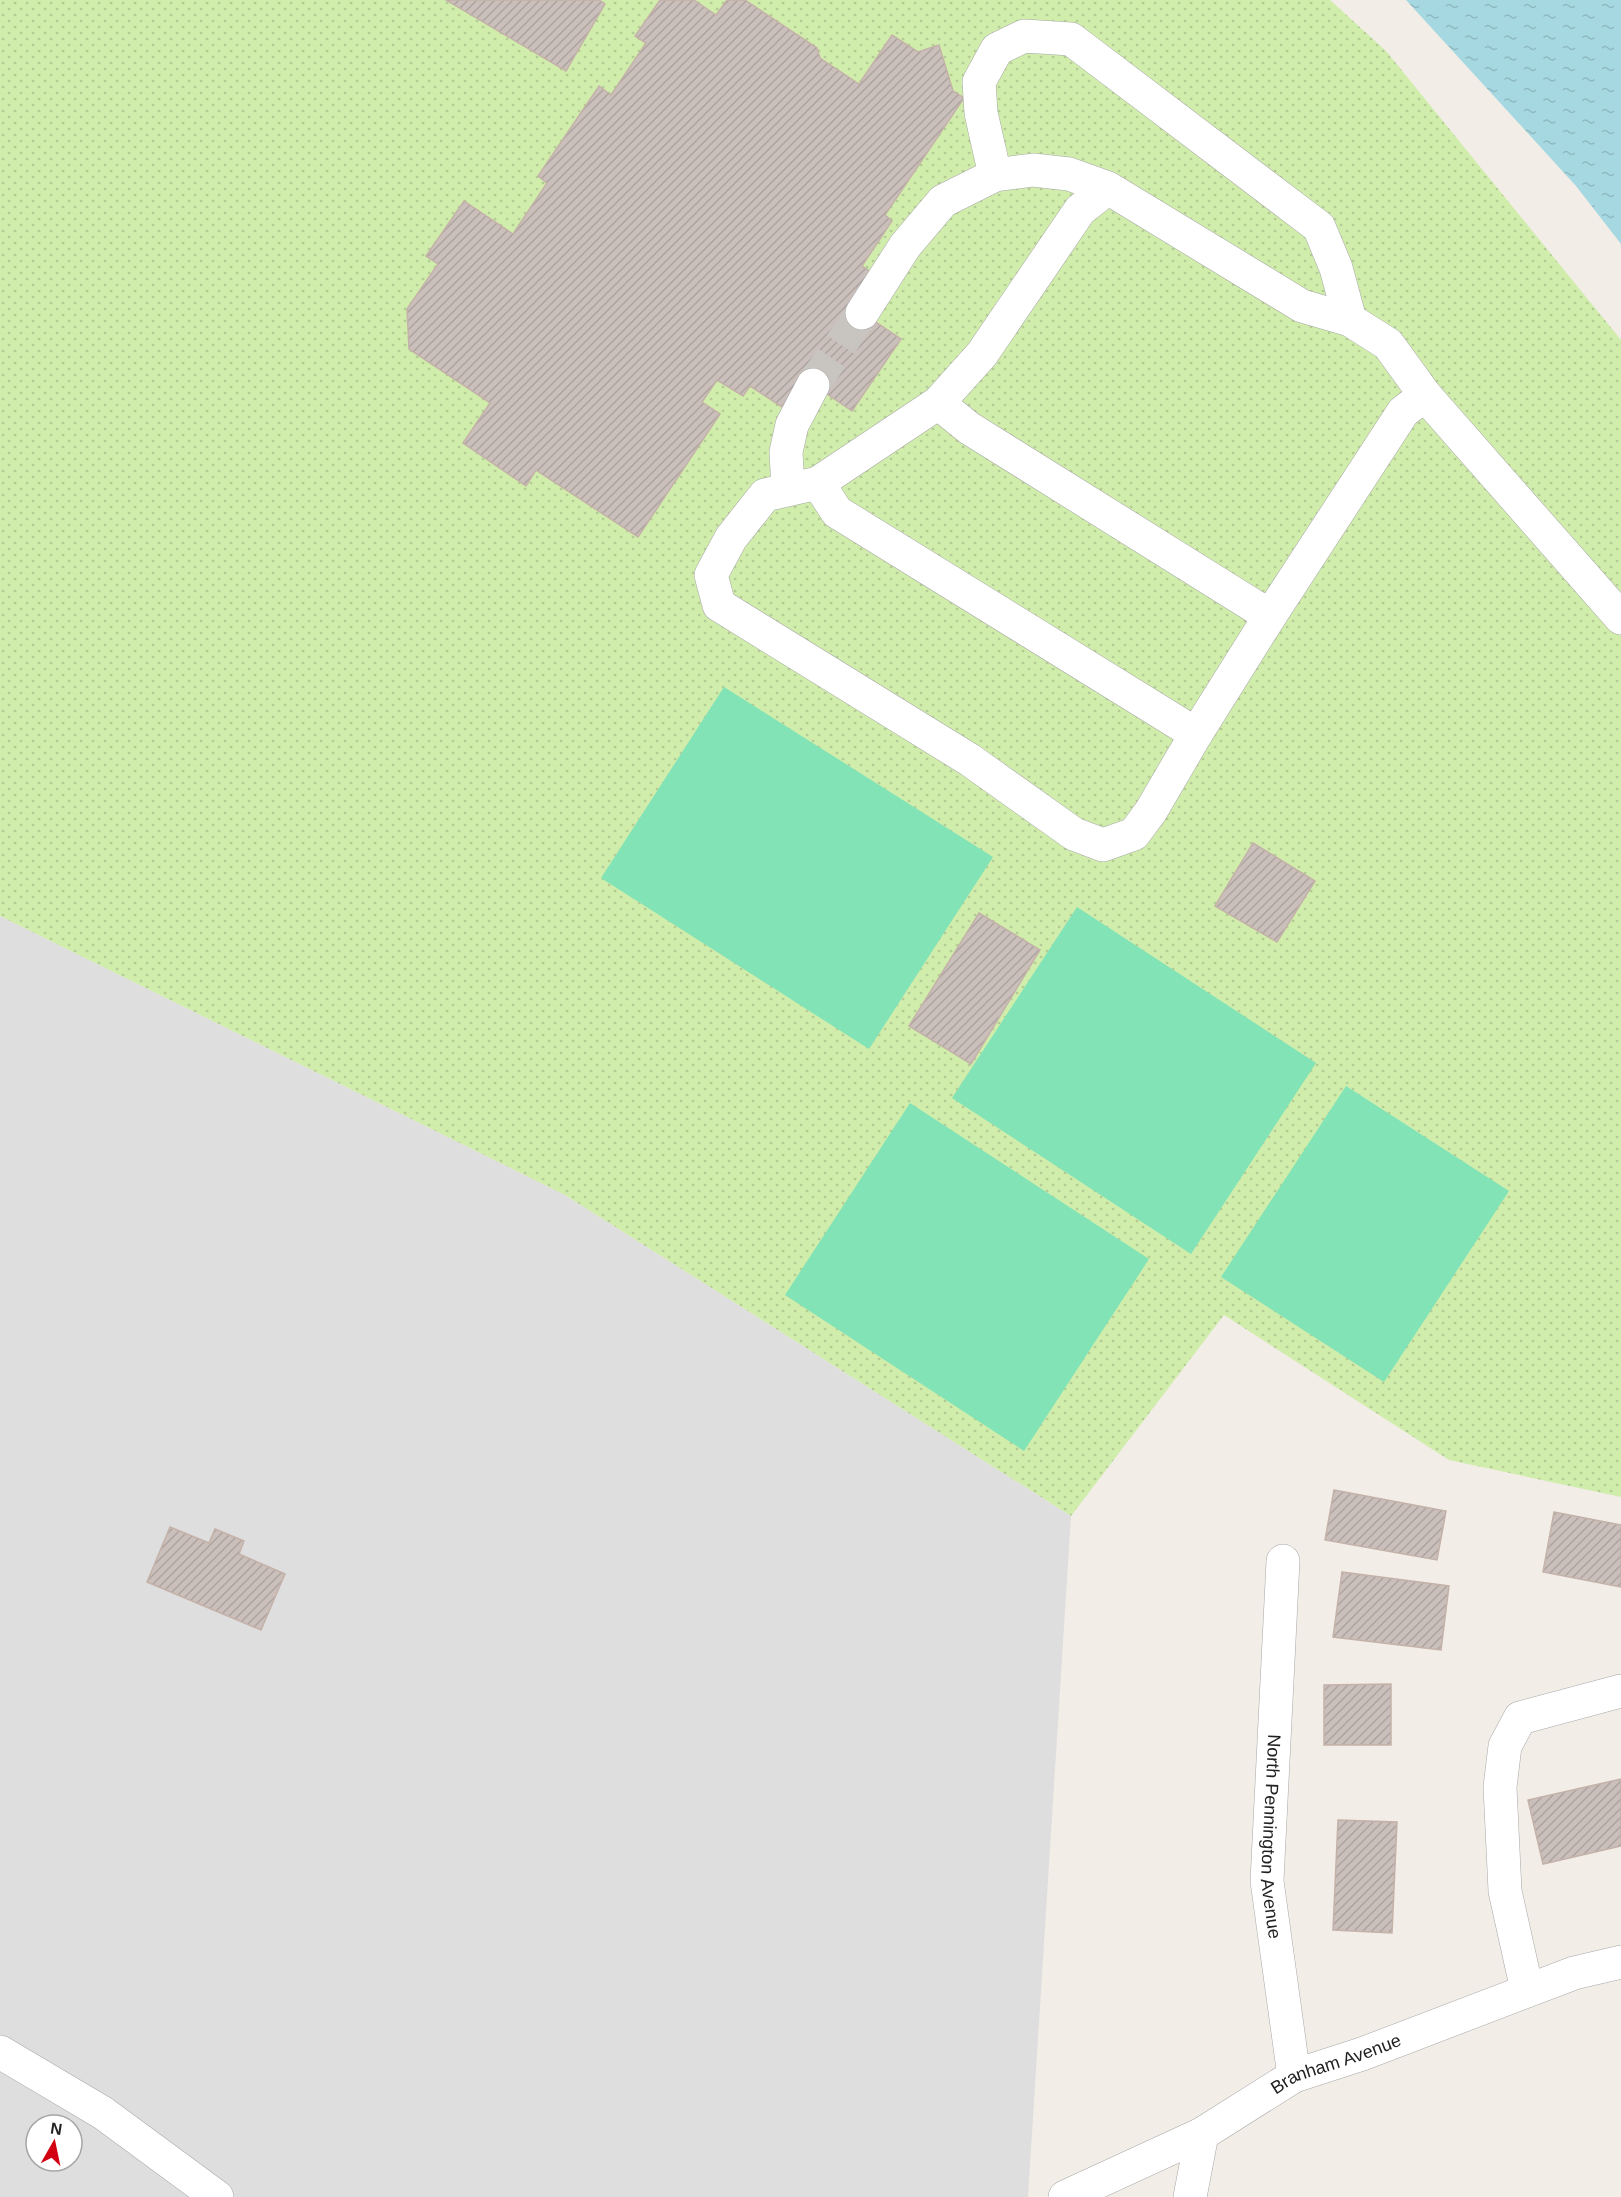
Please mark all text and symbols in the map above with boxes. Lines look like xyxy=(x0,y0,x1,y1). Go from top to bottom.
street label: North Pennington Avenue xyxy=(1257,1734,1285,1940)
street label: Branham Avenue xyxy=(1267,2030,1404,2098)
north arrow xyxy=(24,2113,84,2173)
text: N xyxy=(49,2119,63,2138)

